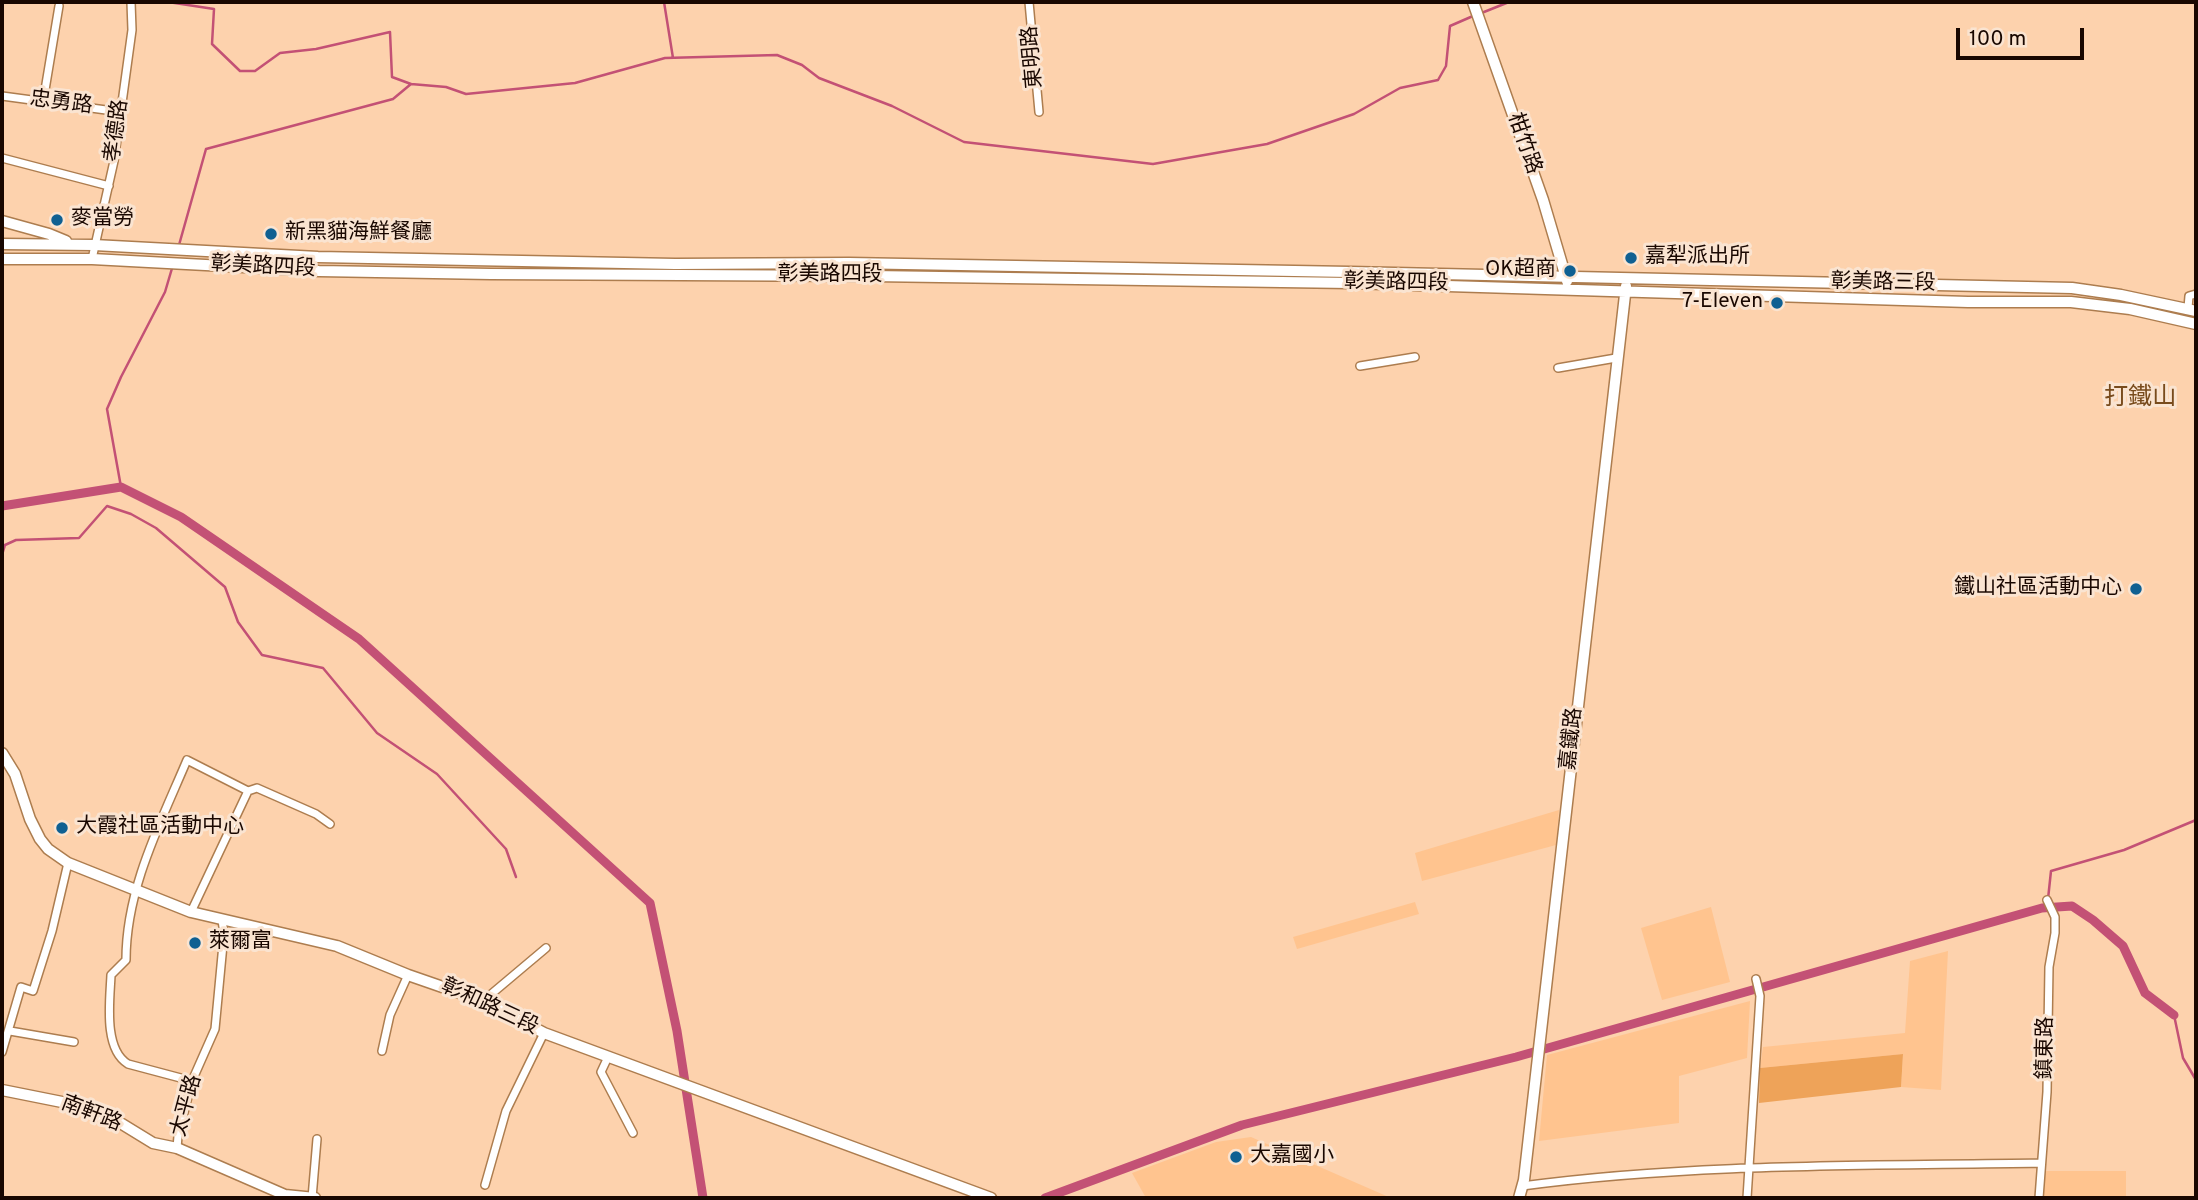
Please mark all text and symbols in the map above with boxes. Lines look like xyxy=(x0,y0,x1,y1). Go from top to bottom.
scale bar xyxy=(1960,14,2088,58)
street label: 東明路 xyxy=(1019,25,1049,89)
text: 100 m xyxy=(1969,26,2026,53)
street label: 忠勇路 xyxy=(28,88,94,120)
street label: 孝德路 xyxy=(101,98,135,164)
street label: 柑竹路 xyxy=(1501,110,1545,178)
place label: 麥當勞 xyxy=(71,207,134,233)
marker: 麥當勞 xyxy=(49,212,65,228)
place label: 新黑貓海鮮餐廳 xyxy=(285,221,432,247)
marker: 新黑貓海鮮餐廳 xyxy=(263,226,279,242)
place label: 嘉犁派出所 xyxy=(1645,245,1750,271)
marker: 嘉犁派出所 xyxy=(1623,250,1639,266)
street label: 彰美路四段 xyxy=(210,253,316,283)
place label: OK超商 xyxy=(1485,258,1556,284)
street label: 彰美路四段 xyxy=(778,263,882,289)
marker: OK超商 xyxy=(1562,263,1578,279)
street label: 彰美路四段 xyxy=(1343,270,1449,298)
street label: 彰美路三段 xyxy=(1830,270,1936,298)
place label: 7-Eleven xyxy=(1682,290,1763,316)
marker: 7-Eleven xyxy=(1769,295,1785,311)
district label: 打鐵山 xyxy=(2104,385,2176,413)
place label: 鐵山社區活動中心 xyxy=(1954,576,2122,602)
marker: 鐵山社區活動中心 xyxy=(2128,581,2144,597)
street label: 嘉鐵路 xyxy=(1557,706,1589,772)
place label: 大霞社區活動中心 xyxy=(76,815,244,841)
marker: 大霞社區活動中心 xyxy=(54,820,70,836)
place label: 萊爾富 xyxy=(209,930,272,956)
marker: 萊爾富 xyxy=(187,935,203,951)
street label: 彰和路三段 xyxy=(436,974,542,1042)
street label: 鎮東路 xyxy=(2034,1016,2060,1080)
street label: 太平路 xyxy=(168,1072,208,1140)
street label: 南軒路 xyxy=(57,1092,125,1138)
place label: 大嘉國小 xyxy=(1250,1144,1334,1170)
marker: 大嘉國小 xyxy=(1228,1149,1244,1165)

